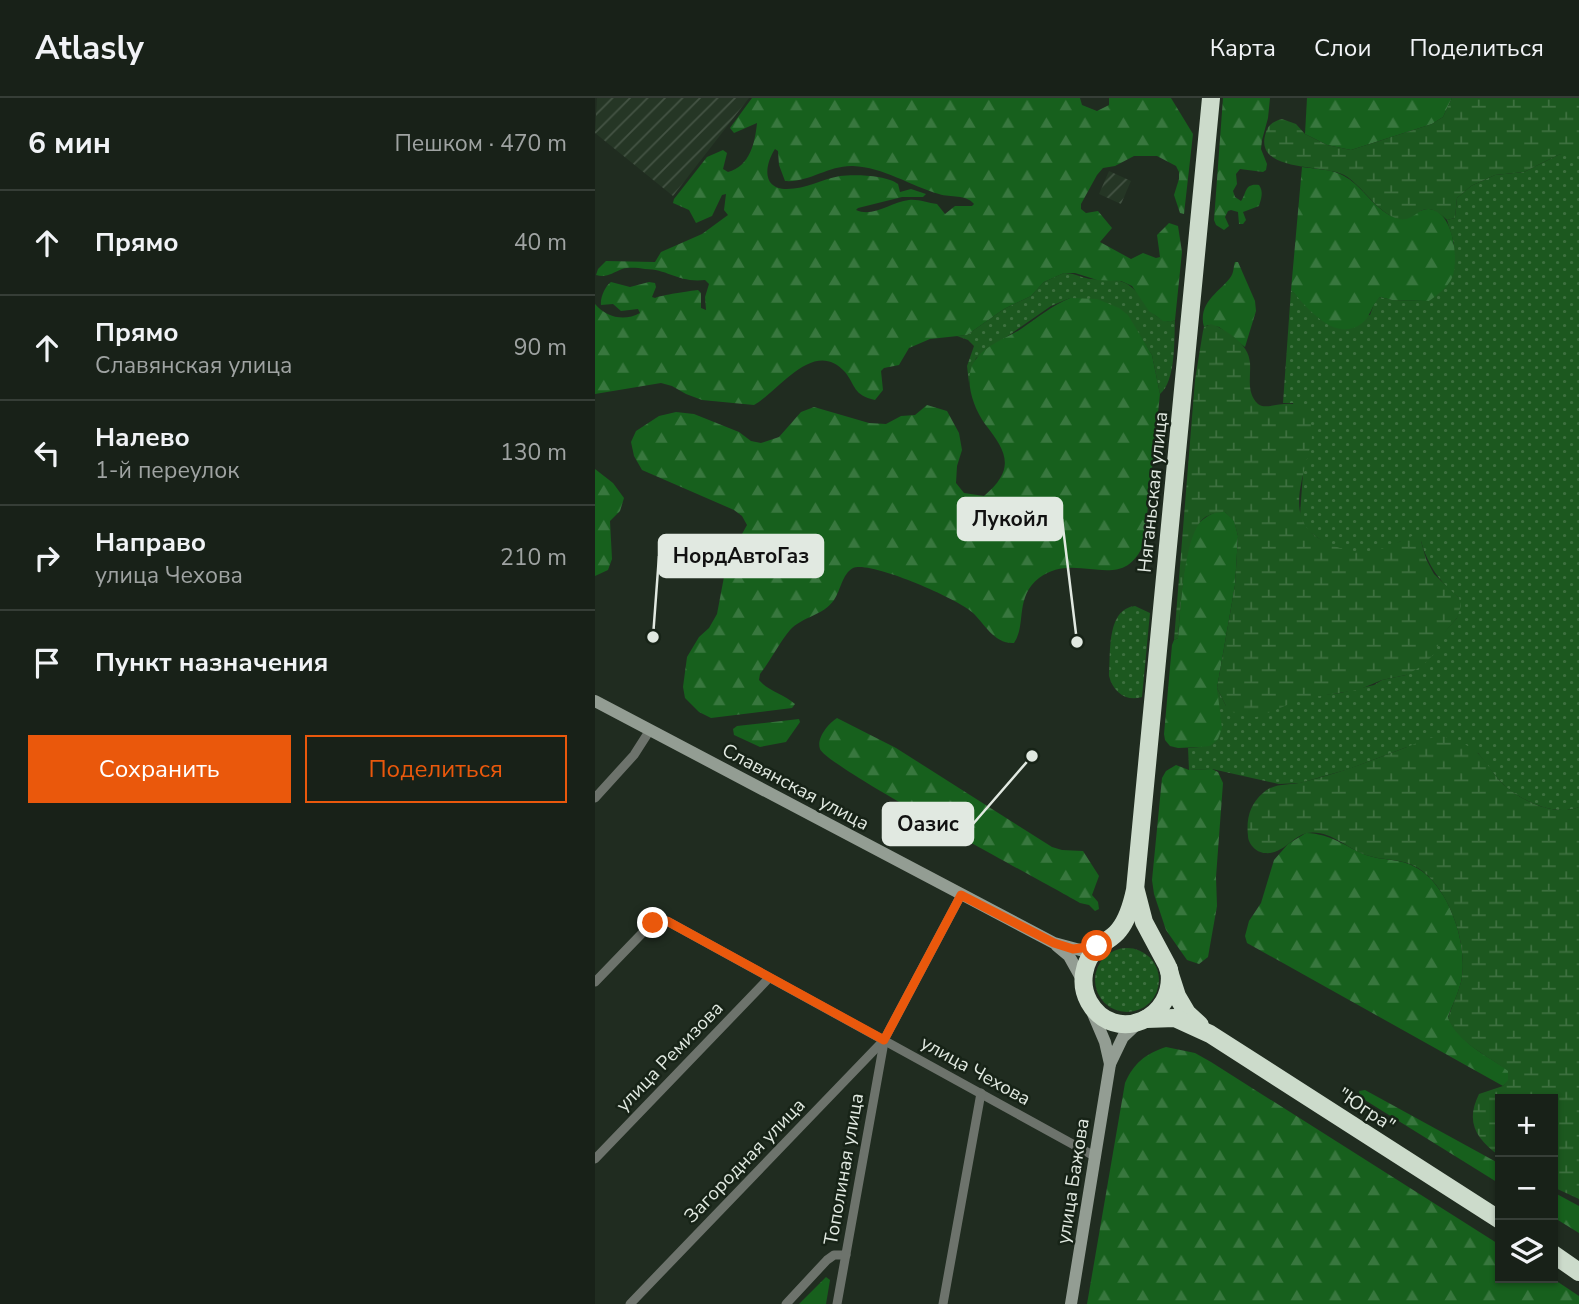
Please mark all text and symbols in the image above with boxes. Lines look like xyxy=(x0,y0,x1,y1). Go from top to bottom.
text: Atlasly xyxy=(35,26,144,71)
text: Карта xyxy=(1210,32,1276,64)
text: Слои xyxy=(1314,32,1371,64)
text: Поделиться xyxy=(1409,32,1544,64)
text: 6 мин xyxy=(28,123,111,164)
text: Пешком · 470 m xyxy=(394,128,567,159)
icon: ahead xyxy=(28,224,66,262)
text: Прямо xyxy=(95,225,179,260)
text: 40 m xyxy=(514,227,567,258)
text: Прямо xyxy=(95,315,179,350)
icon: ahead xyxy=(28,329,66,367)
text: 90 m xyxy=(514,332,567,363)
text: Славянская улица xyxy=(95,350,292,381)
street label: Няганьская улица xyxy=(1132,410,1174,574)
text: Налево xyxy=(95,420,190,455)
icon: left xyxy=(28,434,66,472)
text: 130 m xyxy=(500,437,567,468)
text: 1-й переулок xyxy=(95,455,239,486)
callout: Лукойл xyxy=(958,498,1062,540)
text: Лукойл xyxy=(972,505,1048,533)
text: Направо xyxy=(95,525,206,560)
callout: НордАвтоГаз xyxy=(659,535,823,577)
icon: right xyxy=(28,539,66,577)
text: 210 m xyxy=(500,542,567,573)
text: НордАвтоГаз xyxy=(673,542,809,570)
text: улица Чехова xyxy=(95,560,243,591)
icon: arrive xyxy=(28,644,66,682)
text: Пункт назначения xyxy=(95,645,328,680)
button: Сохранить xyxy=(28,735,291,803)
button: Поделиться xyxy=(305,735,567,803)
street label: Славянская улица xyxy=(717,737,874,837)
callout: Оазис xyxy=(883,803,973,845)
text: Оазис xyxy=(897,810,959,838)
route end xyxy=(637,907,668,938)
route start xyxy=(1081,930,1112,961)
street label: улица Ремизова xyxy=(610,996,729,1118)
street label: улица Чехова xyxy=(916,1030,1035,1112)
street label: "Югра" xyxy=(1333,1082,1400,1138)
street label: Тополиная улица xyxy=(818,1091,870,1247)
street label: Загородная улица xyxy=(678,1093,811,1229)
map controls xyxy=(1495,1094,1558,1283)
button: + xyxy=(1495,1094,1558,1157)
street label: улица Бажова xyxy=(1050,1116,1096,1246)
button: − xyxy=(1495,1157,1558,1220)
button: layers xyxy=(1495,1220,1558,1283)

